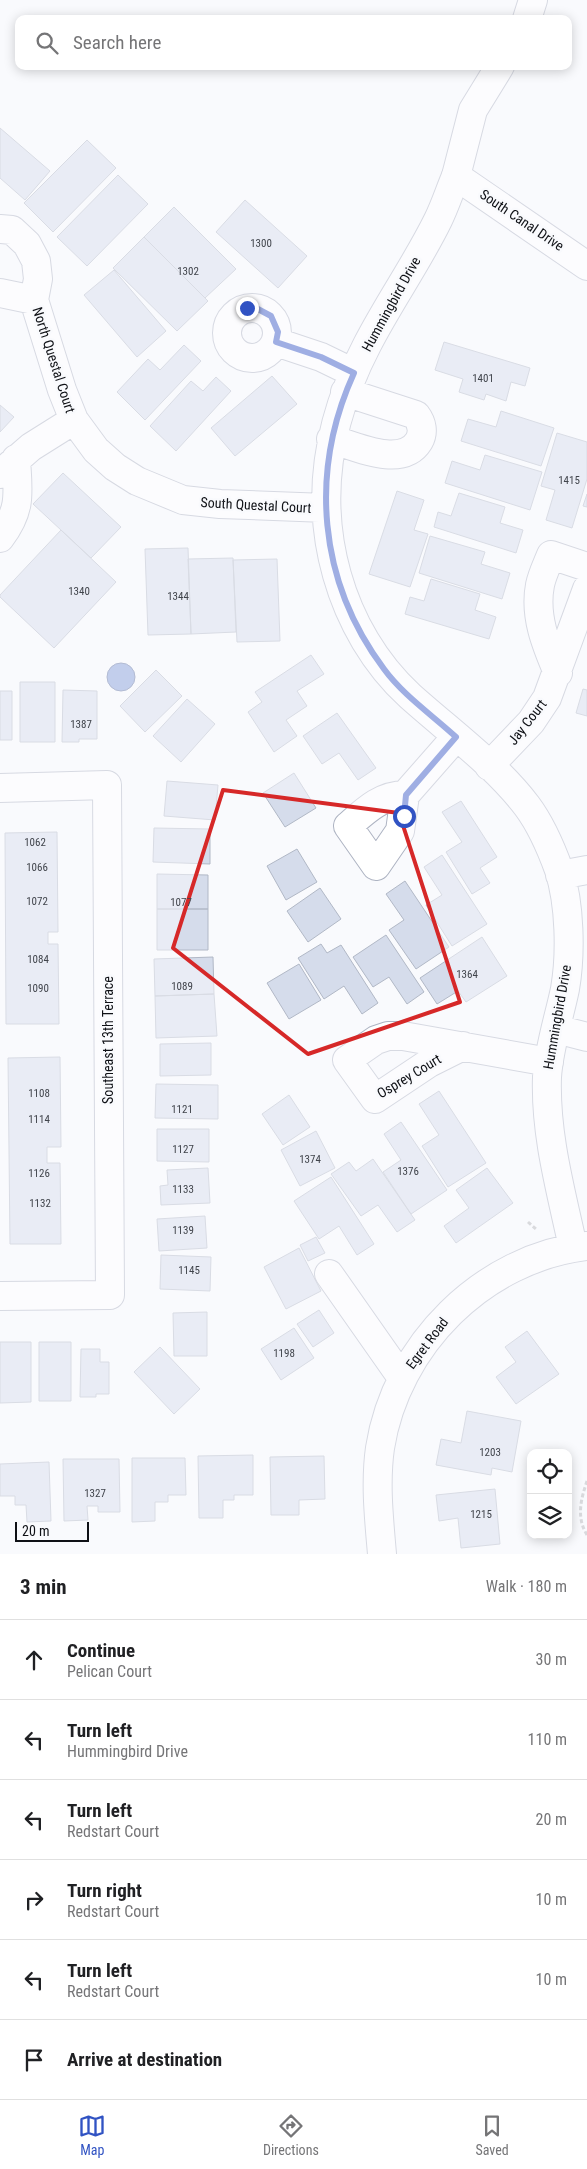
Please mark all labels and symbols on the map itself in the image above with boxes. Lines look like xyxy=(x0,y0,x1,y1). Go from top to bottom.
street label: South Canal Drive xyxy=(477,186,567,254)
house number: 1300 xyxy=(250,237,272,250)
street label: Hummingbird Drive xyxy=(358,253,424,354)
house number: 1302 xyxy=(177,265,199,278)
route end xyxy=(236,297,259,320)
street label: North Questal Court xyxy=(29,305,79,415)
house number: 1401 xyxy=(472,372,494,385)
house number: 1415 xyxy=(558,474,580,487)
street label: South Questal Court xyxy=(200,494,312,516)
house number: 1340 xyxy=(68,585,90,598)
house number: 1344 xyxy=(167,590,189,603)
street label: Jay Court xyxy=(504,696,550,748)
house number: 1387 xyxy=(70,718,92,731)
route start xyxy=(393,805,416,828)
house number: 1062 xyxy=(24,836,46,849)
house number: 1066 xyxy=(26,861,48,874)
house number: 1072 xyxy=(26,895,48,908)
house number: 1077 xyxy=(170,896,192,909)
house number: 1084 xyxy=(27,953,49,966)
street label: Hummingbird Drive xyxy=(540,963,574,1070)
house number: 1364 xyxy=(456,968,478,981)
street label: Southeast 13th Terrace xyxy=(100,976,116,1104)
house number: 1089 xyxy=(171,980,193,993)
house number: 1090 xyxy=(27,982,49,995)
street label: Osprey Court xyxy=(374,1051,444,1101)
house number: 1108 xyxy=(28,1087,50,1100)
house number: 1121 xyxy=(171,1103,193,1116)
house number: 1114 xyxy=(28,1113,50,1126)
house number: 1127 xyxy=(172,1143,194,1156)
house number: 1374 xyxy=(299,1153,321,1166)
house number: 1376 xyxy=(397,1165,419,1178)
house number: 1126 xyxy=(28,1167,50,1180)
house number: 1133 xyxy=(172,1183,194,1196)
house number: 1132 xyxy=(29,1197,51,1210)
house number: 1139 xyxy=(172,1224,194,1237)
house number: 1145 xyxy=(178,1264,200,1277)
street label: Egret Road xyxy=(403,1314,451,1372)
house number: 1198 xyxy=(273,1347,295,1360)
house number: 1203 xyxy=(479,1446,501,1459)
house number: 1327 xyxy=(84,1487,106,1500)
house number: 1215 xyxy=(470,1508,492,1521)
scale bar xyxy=(15,1519,89,1542)

